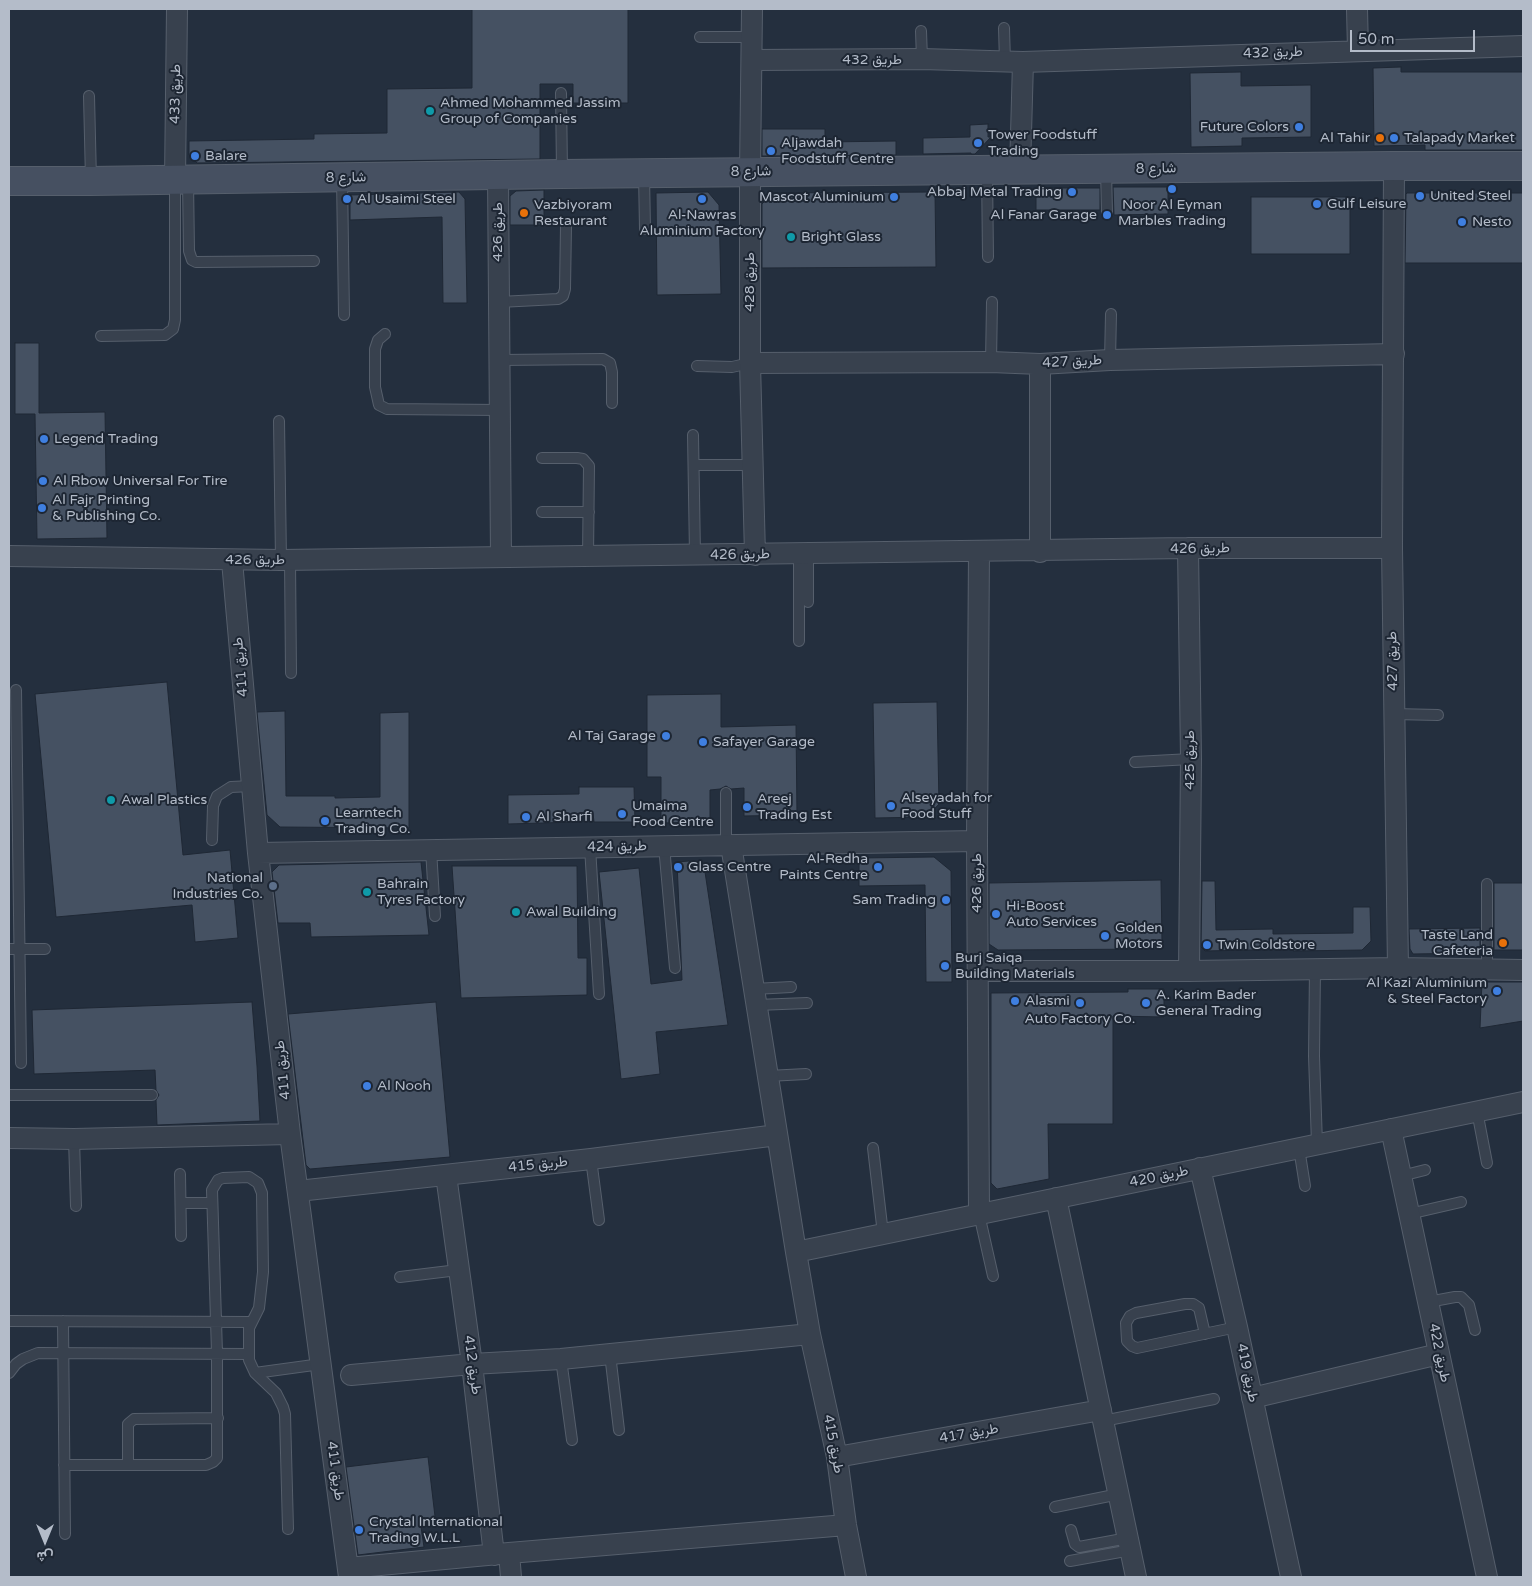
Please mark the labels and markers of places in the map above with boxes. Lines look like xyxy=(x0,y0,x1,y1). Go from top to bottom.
place label: Ahmed Mohammed Jassim Group of Companies xyxy=(440,95,621,128)
marker: Ahmed Mohammed Jassim Group of Companies xyxy=(424,105,436,117)
place label: Future Colors xyxy=(1200,119,1289,135)
marker: Future Colors xyxy=(1293,121,1305,133)
place label: Tower Foodstuff Trading xyxy=(988,127,1097,160)
place label: Al Tahir xyxy=(1320,130,1370,146)
place label: Talapady Market xyxy=(1404,130,1515,146)
marker: Al Tahir xyxy=(1374,132,1386,144)
marker: Talapady Market xyxy=(1388,132,1400,144)
place label: Aljawdah Foodstuff Centre xyxy=(781,135,894,168)
marker: Tower Foodstuff Trading xyxy=(972,137,984,149)
marker: Aljawdah Foodstuff Centre xyxy=(765,145,777,157)
place label: Balare xyxy=(205,148,247,164)
marker: Balare xyxy=(189,150,201,162)
marker: Noor Al Eyman Marbles Trading xyxy=(1166,183,1178,195)
place label: Abbaj Metal Trading xyxy=(927,184,1062,200)
marker: Abbaj Metal Trading xyxy=(1066,186,1078,198)
place label: United Steel xyxy=(1430,188,1511,204)
place label: Mascot Aluminium xyxy=(759,189,884,205)
marker: United Steel xyxy=(1414,190,1426,202)
place label: Al Usaimi Steel xyxy=(357,191,456,207)
marker: Mascot Aluminium xyxy=(888,191,900,203)
marker: Al Usaimi Steel xyxy=(341,193,353,205)
marker: Al-Nawras Aluminium Factory xyxy=(696,193,708,205)
place label: Gulf Leisure xyxy=(1327,196,1406,212)
place label: Vazbiyoram Restaurant xyxy=(534,197,612,230)
place label: Noor Al Eyman Marbles Trading xyxy=(1118,197,1226,230)
marker: Gulf Leisure xyxy=(1311,198,1323,210)
marker: Vazbiyoram Restaurant xyxy=(518,207,530,219)
place label: Al-Nawras Aluminium Factory xyxy=(639,207,765,240)
place label: Al Fanar Garage xyxy=(990,207,1097,223)
marker: Al Fanar Garage xyxy=(1101,209,1113,221)
place label: Nesto xyxy=(1472,214,1511,230)
marker: Nesto xyxy=(1456,216,1468,228)
place label: Bright Glass xyxy=(801,229,881,245)
marker: Bright Glass xyxy=(785,231,797,243)
place label: Legend Trading xyxy=(54,431,158,447)
marker: Legend Trading xyxy=(38,433,50,445)
place label: Al Rbow Universal For Tire xyxy=(53,473,228,489)
marker: Al Rbow Universal For Tire xyxy=(37,475,49,487)
place label: Al Fajr Printing & Publishing Co. xyxy=(52,492,161,524)
marker: Al Fajr Printing & Publishing Co. xyxy=(36,502,48,514)
place label: Al Taj Garage xyxy=(568,728,656,744)
marker: Al Taj Garage xyxy=(660,730,672,742)
place label: Safayer Garage xyxy=(713,734,815,750)
marker: Safayer Garage xyxy=(697,736,709,748)
place label: Alseyadah for Food Stuff xyxy=(901,790,992,822)
place label: Areej Trading Est xyxy=(757,791,832,824)
place label: Awal Plastics xyxy=(121,792,207,808)
marker: Awal Plastics xyxy=(105,794,117,806)
place label: Umaima Food Centre xyxy=(632,798,714,830)
marker: Alseyadah for Food Stuff xyxy=(885,800,897,812)
marker: Areej Trading Est xyxy=(741,801,753,813)
place label: Learntech Trading Co. xyxy=(335,805,411,838)
marker: Umaima Food Centre xyxy=(616,808,628,820)
place label: Al Sharfi xyxy=(536,809,593,825)
marker: Al Sharfi xyxy=(520,811,532,823)
marker: Learntech Trading Co. xyxy=(319,815,331,827)
place label: Al-Redha Paints Centre xyxy=(779,851,868,884)
place label: Glass Centre xyxy=(688,859,771,875)
marker: Glass Centre xyxy=(672,861,684,873)
marker: Al-Redha Paints Centre xyxy=(872,861,884,873)
place label: National Industries Co. xyxy=(173,870,263,902)
place label: Bahrain Tyres Factory xyxy=(377,876,465,909)
marker: National Industries Co. xyxy=(267,880,279,892)
marker: Bahrain Tyres Factory xyxy=(361,886,373,898)
place label: Sam Trading xyxy=(852,892,936,908)
marker: Sam Trading xyxy=(940,894,952,906)
place label: Hi-Boost Auto Services xyxy=(1006,898,1097,930)
place label: Awal Building xyxy=(526,904,617,920)
marker: Awal Building xyxy=(510,906,522,918)
marker: Hi-Boost Auto Services xyxy=(990,908,1002,920)
place label: Golden Motors xyxy=(1115,920,1163,952)
place label: Taste Land Cafeteria xyxy=(1421,927,1493,960)
marker: Golden Motors xyxy=(1099,930,1111,942)
place label: Twin Coldstore xyxy=(1217,937,1315,953)
marker: Taste Land Cafeteria xyxy=(1497,937,1509,949)
marker: Twin Coldstore xyxy=(1201,939,1213,951)
place label: Burj Saiqa Building Materials xyxy=(955,950,1075,982)
marker: Burj Saiqa Building Materials xyxy=(939,960,951,972)
place label: Al Kazi Aluminium & Steel Factory xyxy=(1366,975,1487,1008)
marker: Al Kazi Aluminium & Steel Factory xyxy=(1491,985,1503,997)
place label: A. Karim Bader General Trading xyxy=(1156,987,1262,1020)
place label: Alasmi xyxy=(1025,993,1070,1009)
marker: Alasmi xyxy=(1009,995,1021,1007)
marker: Auto Factory Co. xyxy=(1074,997,1086,1009)
marker: A. Karim Bader General Trading xyxy=(1140,997,1152,1009)
place label: Auto Factory Co. xyxy=(1025,1011,1135,1027)
place label: Al Nooh xyxy=(377,1078,431,1094)
marker: Al Nooh xyxy=(361,1080,373,1092)
place label: Crystal International Trading W.L.L xyxy=(369,1514,503,1546)
marker: Crystal International Trading W.L.L xyxy=(353,1524,365,1536)

